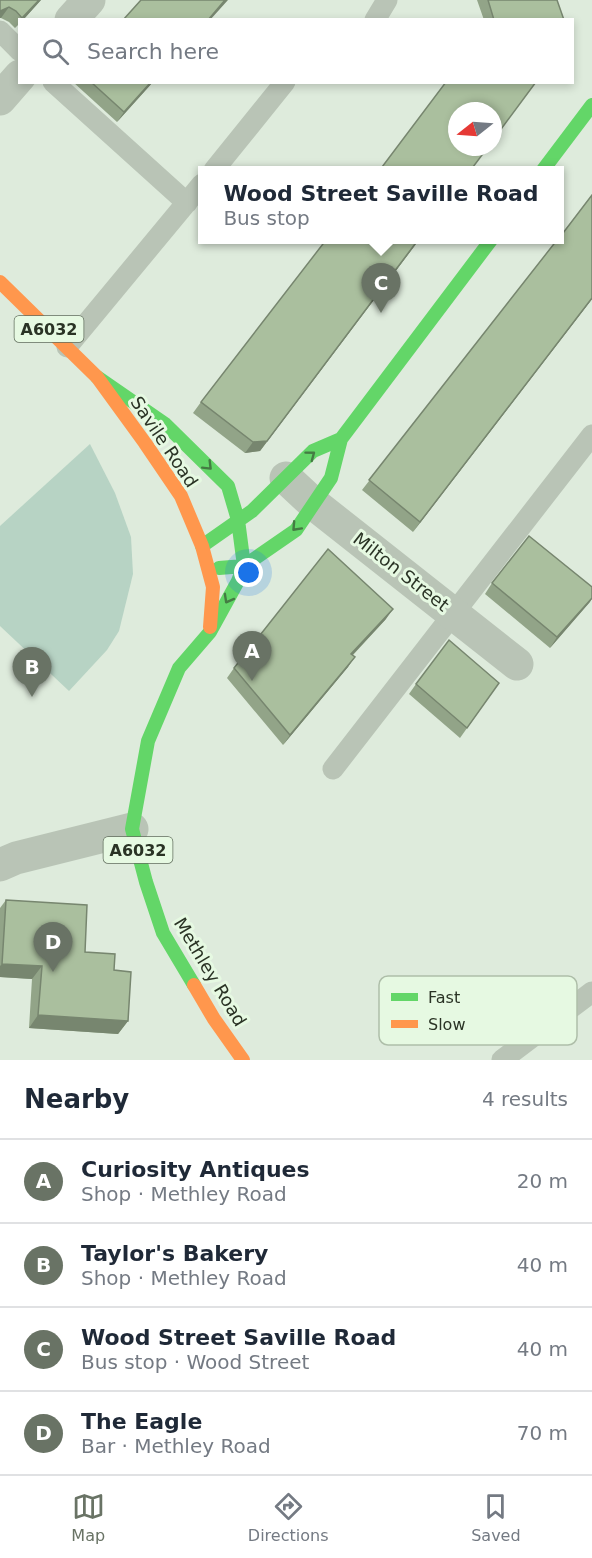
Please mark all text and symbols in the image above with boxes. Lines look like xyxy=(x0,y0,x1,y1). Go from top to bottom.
search box xyxy=(18,18,574,84)
icon: search xyxy=(39,35,72,68)
text: Search here xyxy=(87,39,219,64)
north arrow xyxy=(448,102,502,156)
popup xyxy=(198,166,564,244)
text: Wood Street Saville Road xyxy=(223,181,539,206)
text: Bus stop xyxy=(223,206,310,230)
pin: C xyxy=(362,264,400,313)
road number: A6032 xyxy=(14,316,84,342)
street label: Savile Road xyxy=(126,392,202,491)
one-way arrow xyxy=(304,451,315,462)
one-way arrow xyxy=(200,459,211,470)
one-way arrow xyxy=(292,521,303,531)
street label: Milton Street xyxy=(349,528,453,615)
your location xyxy=(234,558,263,587)
one-way arrow xyxy=(224,593,235,604)
pin: A xyxy=(232,632,272,681)
pin: B xyxy=(12,648,51,697)
road number: A6032 xyxy=(104,837,172,863)
street label: Methley Road xyxy=(170,914,251,1030)
pin: D xyxy=(34,922,72,972)
legend xyxy=(379,976,577,1045)
text: Fast xyxy=(428,988,460,1007)
text: Slow xyxy=(428,1015,465,1034)
text: Nearby xyxy=(24,1084,129,1114)
text: 4 results xyxy=(482,1087,568,1111)
text: Curiosity Antiques xyxy=(81,1157,310,1182)
text: A xyxy=(36,1169,51,1193)
text: 20 m xyxy=(517,1169,568,1193)
text: Shop · Methley Road xyxy=(81,1182,287,1206)
text: Taylor's Bakery xyxy=(81,1241,268,1266)
text: B xyxy=(36,1253,51,1277)
text: 40 m xyxy=(517,1253,568,1277)
text: Shop · Methley Road xyxy=(81,1266,287,1290)
text: Wood Street Saville Road xyxy=(81,1325,396,1350)
text: C xyxy=(36,1337,51,1361)
text: 40 m xyxy=(517,1337,568,1361)
text: Bus stop · Wood Street xyxy=(81,1350,309,1374)
text: The Eagle xyxy=(81,1409,202,1434)
text: D xyxy=(35,1421,52,1445)
text: 70 m xyxy=(517,1421,568,1445)
text: Bar · Methley Road xyxy=(81,1434,271,1458)
tab: Map xyxy=(71,1490,105,1545)
tab: Directions xyxy=(248,1490,328,1545)
tab: Saved xyxy=(471,1490,521,1545)

